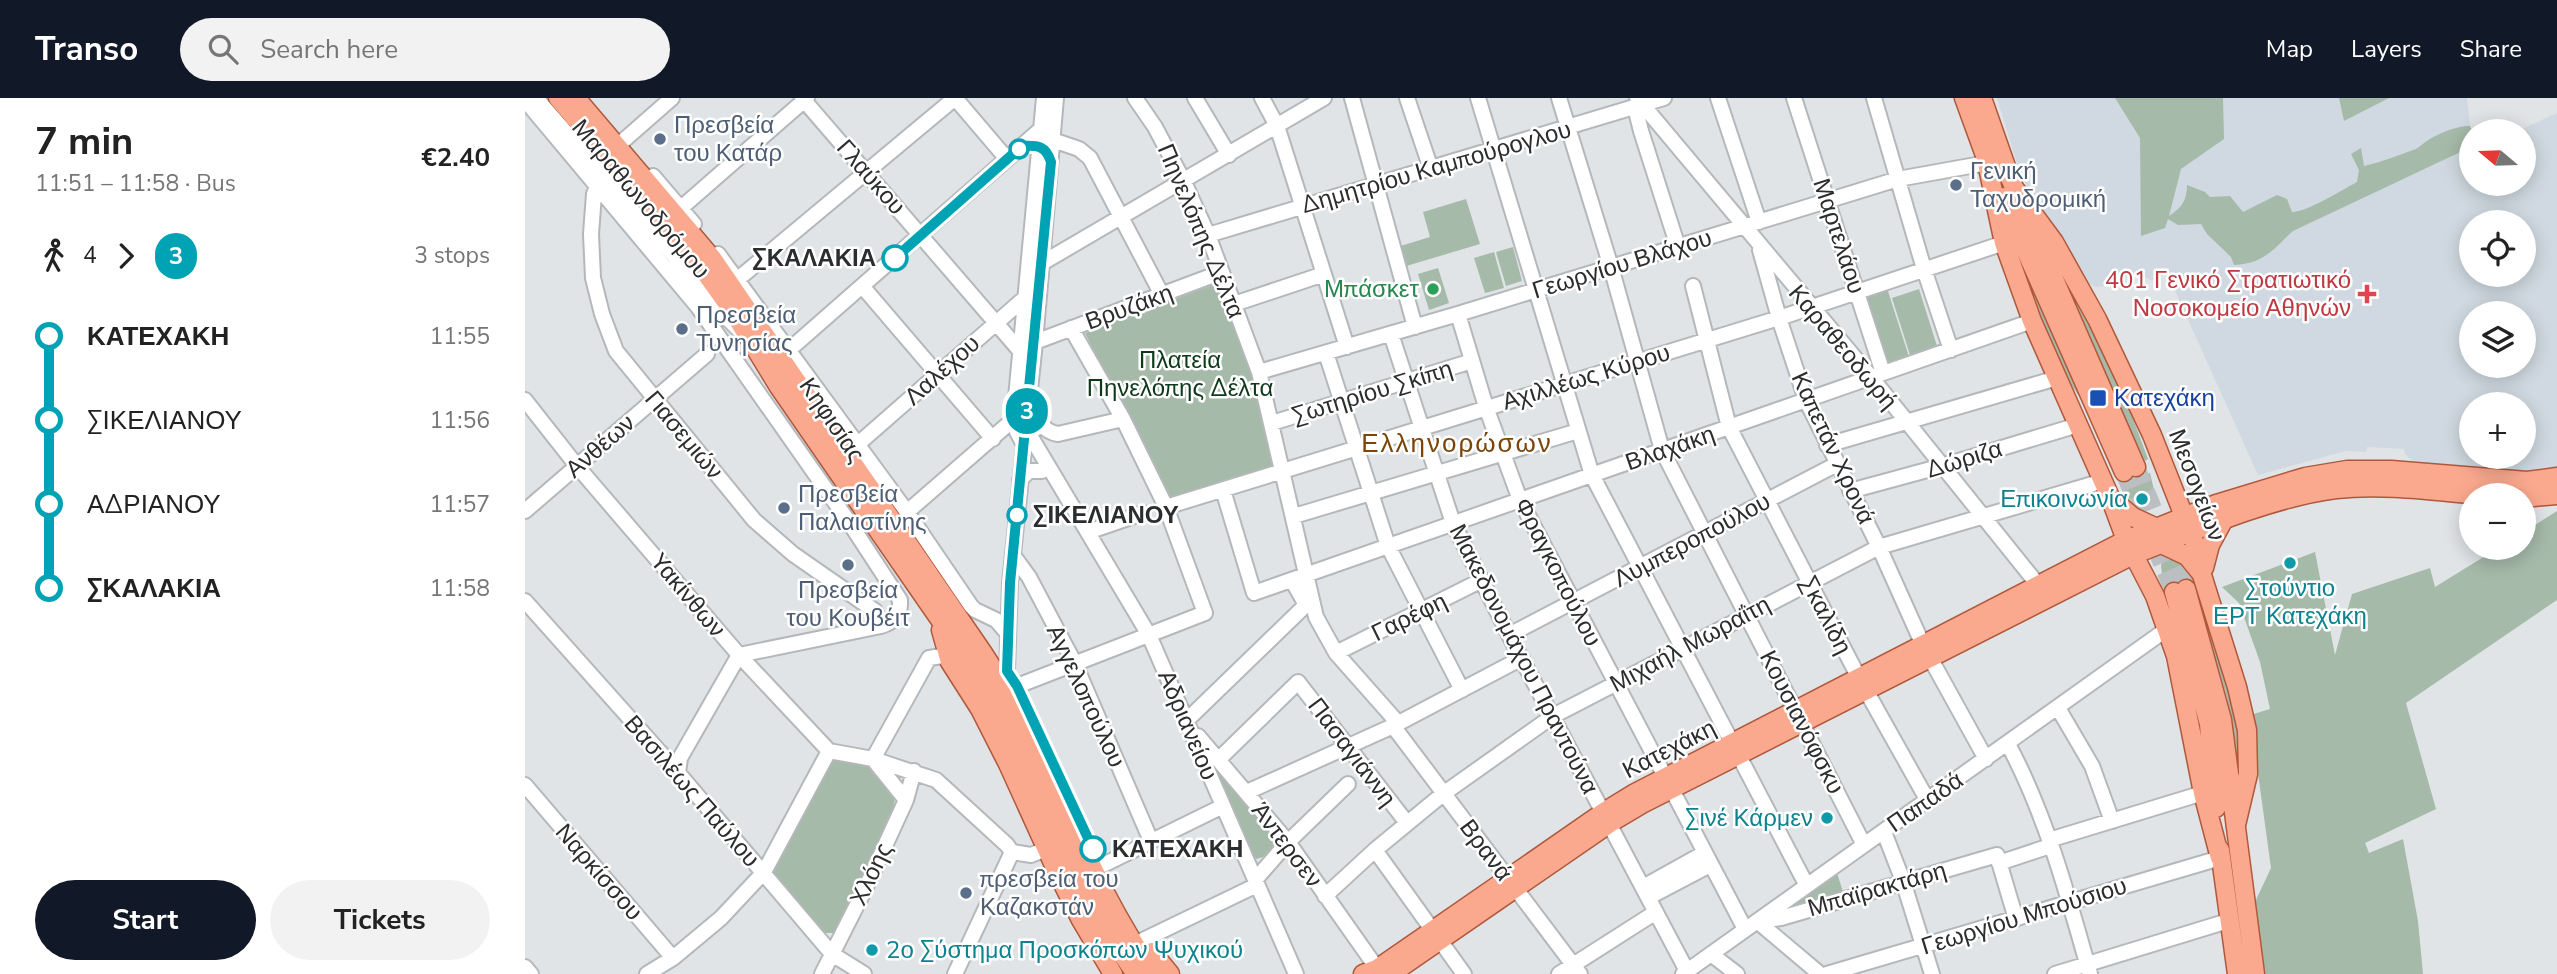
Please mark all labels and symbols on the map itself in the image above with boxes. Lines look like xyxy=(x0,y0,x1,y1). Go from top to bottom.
place label: Πρεσβεία του Κατάρ xyxy=(674,109,782,169)
street label: Μαραθωνοδρόμου xyxy=(565,112,717,286)
street label: Δημητρίου Καμπούρογλου xyxy=(1297,113,1575,221)
north arrow xyxy=(2459,119,2536,196)
marker: Πρεσβεία του Κατάρ xyxy=(652,131,668,147)
street label: Γλαύκου xyxy=(829,133,913,221)
unlabelled marker xyxy=(1009,139,1029,159)
street label: Πηνελόπης Δέλτα xyxy=(1150,139,1252,323)
place label: Γενική Ταχυδρομική xyxy=(1970,155,2106,215)
street label: Μαρτελάου xyxy=(1805,174,1873,298)
marker: Γενική Ταχυδρομική xyxy=(1948,177,1964,193)
street label: Γεωργίου Βλάχου xyxy=(1528,221,1716,307)
place label: ΣΚΑΛΑΚΙΑ xyxy=(752,242,876,274)
marker: ΣΚΑΛΑΚΙΑ xyxy=(882,245,908,271)
place label: 401 Γενικό Στρατιωτικό Νοσοκομείο Αθηνών xyxy=(2105,264,2351,324)
place label: Μπάσκετ xyxy=(1324,273,1420,305)
street label: Βρυζάκη xyxy=(1081,276,1177,338)
street label: Καραθεοδωρή xyxy=(1781,278,1905,416)
marker: Μπάσκετ xyxy=(1425,281,1441,297)
marker: 401 Γενικό Στρατιωτικό Νοσοκομείο Αθηνών xyxy=(2357,284,2377,304)
place label: Πρεσβεία Τυνησίας xyxy=(696,299,796,359)
marker: Πρεσβεία Τυνησίας xyxy=(674,321,690,337)
street label: Λαλέχου xyxy=(897,328,987,412)
street label: Αχιλλέως Κύρου xyxy=(1498,336,1674,418)
park label: Πλατεία Πηνελόπης Δέλτα xyxy=(1087,344,1273,404)
street label: Σωτηρίου Σκίπη xyxy=(1288,352,1456,432)
street label: Καπετάν Χρονά xyxy=(1784,367,1882,529)
street label: Κηφισίας xyxy=(792,371,872,469)
place label: Κατεχάκη xyxy=(2114,382,2215,414)
street label: Γιασεμιών xyxy=(638,384,730,486)
line badge: 3 xyxy=(1004,388,1050,434)
marker: Κατεχάκη xyxy=(2088,388,2108,408)
street label: Ανθέων xyxy=(558,407,642,485)
street label: Βλαχάκη xyxy=(1621,418,1719,478)
street label: Μεσογείων xyxy=(2161,424,2233,546)
district label: Ελληνορώσων xyxy=(1361,426,1553,461)
street label: Δώριζα xyxy=(1922,432,2006,486)
place label: Πρεσβεία Παλαιστίνης xyxy=(798,478,927,538)
place label: Επικοινωνία xyxy=(2000,483,2128,515)
street label: Λυμπεροπούλου xyxy=(1608,485,1776,595)
marker: Επικοινωνία xyxy=(2134,491,2150,507)
street label: Φραγκοπούλου xyxy=(1507,492,1609,652)
place label: ΣΙΚΕΛΙΑΝΟΥ xyxy=(1033,499,1179,531)
marker: Πρεσβεία Παλαιστίνης xyxy=(776,500,792,516)
marker: ΣΙΚΕΛΙΑΝΟΥ xyxy=(1007,505,1027,525)
street label: Μακεδονομάχου Πραντούνα xyxy=(1442,519,1606,800)
street label: Υακίνθων xyxy=(643,546,733,644)
marker: Στούντιο ΕΡΤ Κατεχάκη xyxy=(2282,555,2298,571)
marker: Πρεσβεία του Κουβέιτ xyxy=(840,557,856,573)
street label: Σκαλίδη xyxy=(1793,570,1859,660)
place label: Στούντιο ΕΡΤ Κατεχάκη xyxy=(2213,572,2367,632)
place label: Πρεσβεία του Κουβέιτ xyxy=(786,574,910,634)
street label: Γαρέφη xyxy=(1366,585,1452,649)
street label: Μιχαήλ Μωραΐτη xyxy=(1604,588,1776,700)
street label: Αγγελοπούλου xyxy=(1039,619,1133,773)
street label: Κουσιανόφσκυ xyxy=(1752,645,1852,799)
street label: Αδριανείου xyxy=(1150,665,1226,785)
street label: Πασαγιάννη xyxy=(1301,691,1403,813)
street label: Βασιλέως Παύλου xyxy=(617,708,767,874)
street label: Κατεχάκη xyxy=(1617,712,1721,786)
street label: Παπαδά xyxy=(1880,764,1970,840)
street label: Άντερσεν xyxy=(1244,796,1330,894)
place label: Σινέ Κάρμεν xyxy=(1685,802,1813,834)
marker: Σινέ Κάρμεν xyxy=(1819,810,1835,826)
street label: Βρανά xyxy=(1452,813,1520,887)
street label: Ναρκίσσου xyxy=(548,817,650,927)
place label: ΚΑΤΕΧΑΚΗ xyxy=(1112,833,1243,865)
marker: ΚΑΤΕΧΑΚΗ xyxy=(1080,836,1106,862)
street label: Χλόης xyxy=(842,837,900,911)
street label: Μπαϊρακτάρη xyxy=(1804,854,1950,924)
place label: πρεσβεία του Καζακστάν xyxy=(980,863,1119,923)
street label: Γεωργίου Μπούσιου xyxy=(1917,869,2131,963)
marker: πρεσβεία του Καζακστάν xyxy=(958,885,974,901)
place label: 2ο Σύστημα Προσκόπων Ψυχικού xyxy=(886,934,1243,966)
marker: 2ο Σύστημα Προσκόπων Ψυχικού xyxy=(864,942,880,958)

